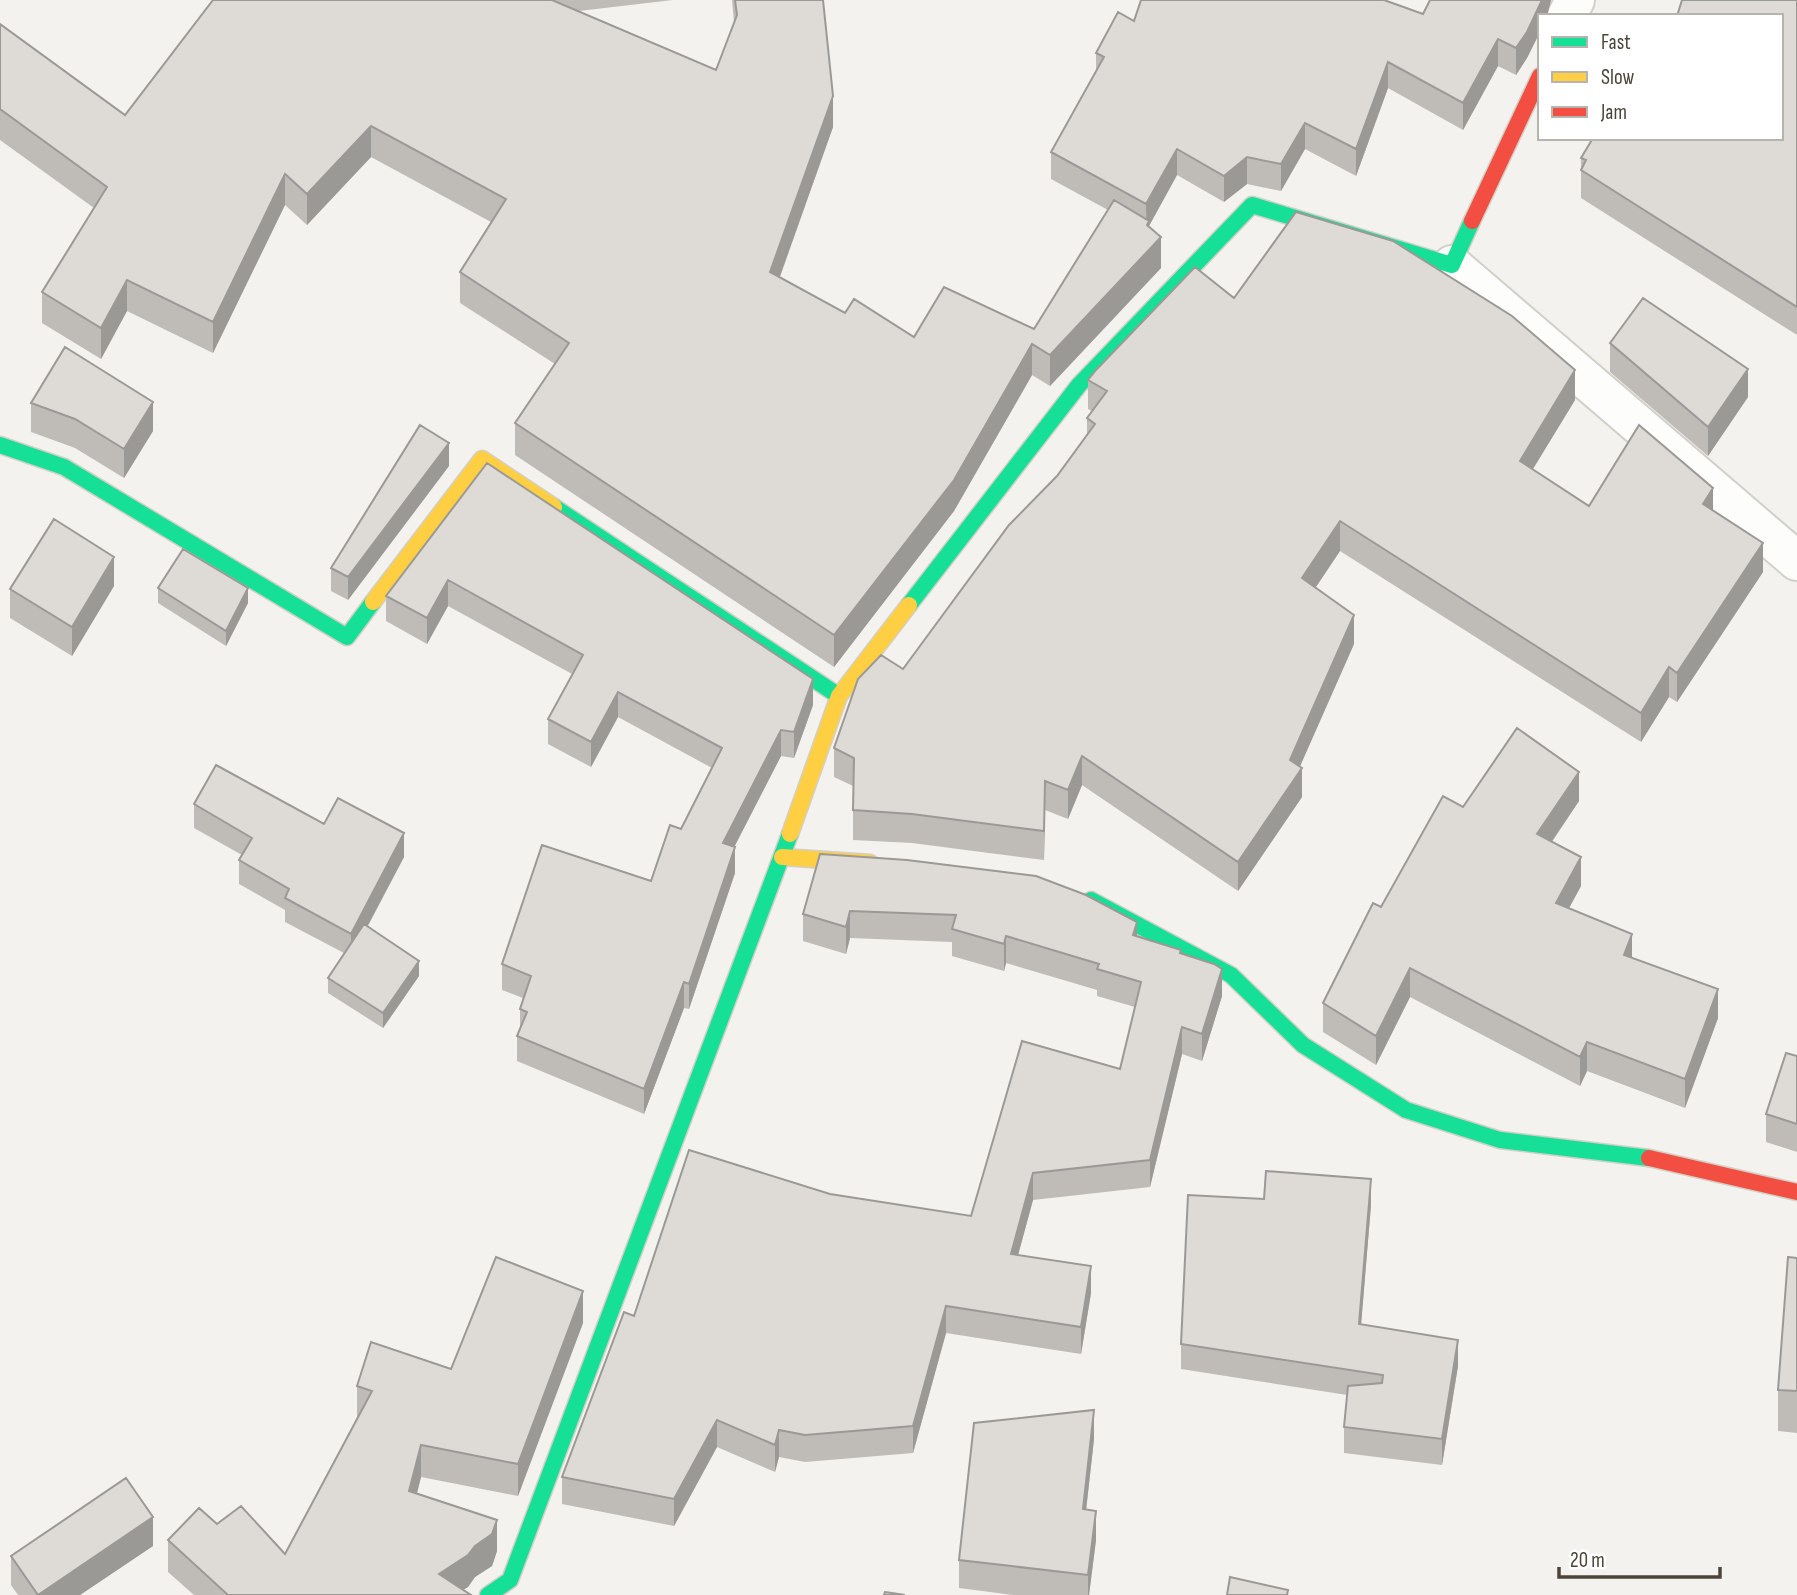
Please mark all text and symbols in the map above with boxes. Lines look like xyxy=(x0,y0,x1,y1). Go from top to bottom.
legend xyxy=(1538,14,1783,140)
text: Fast xyxy=(1601,30,1631,55)
text: Slow xyxy=(1601,65,1635,90)
text: Jam xyxy=(1600,100,1627,125)
scale bar xyxy=(1559,1536,1720,1580)
text: 20 m xyxy=(1570,1548,1605,1573)

